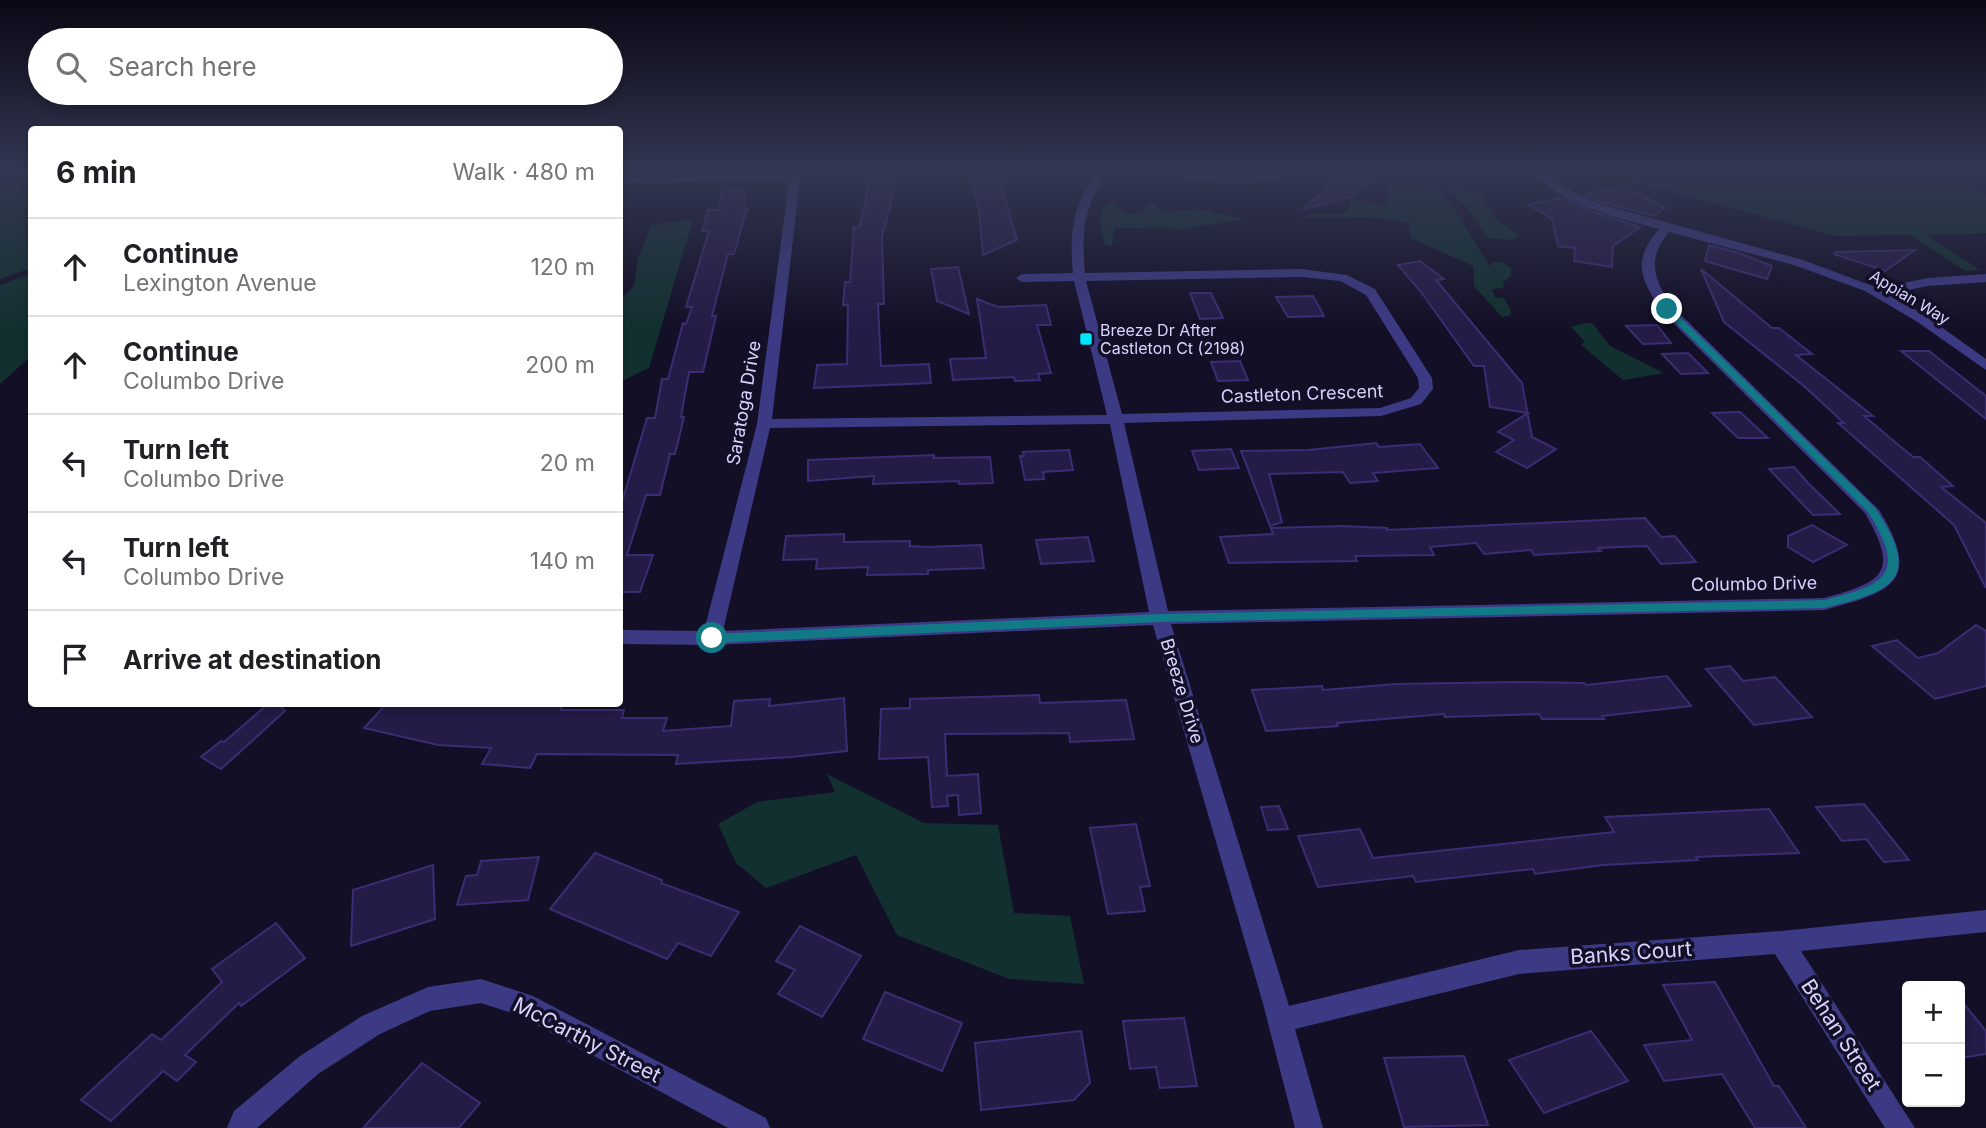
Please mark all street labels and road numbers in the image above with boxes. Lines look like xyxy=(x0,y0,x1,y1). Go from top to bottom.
street label: Appian Way xyxy=(1866,265,1954,329)
street label: Saratoga Drive xyxy=(722,339,765,467)
street label: Castleton Crescent xyxy=(1220,380,1384,407)
street label: Columbo Drive xyxy=(1691,572,1817,595)
street label: Breeze Drive xyxy=(1157,636,1208,746)
street label: Banks Court xyxy=(1569,936,1693,969)
street label: Behan Street xyxy=(1796,974,1887,1095)
street label: McCarthy Street xyxy=(509,992,665,1088)

